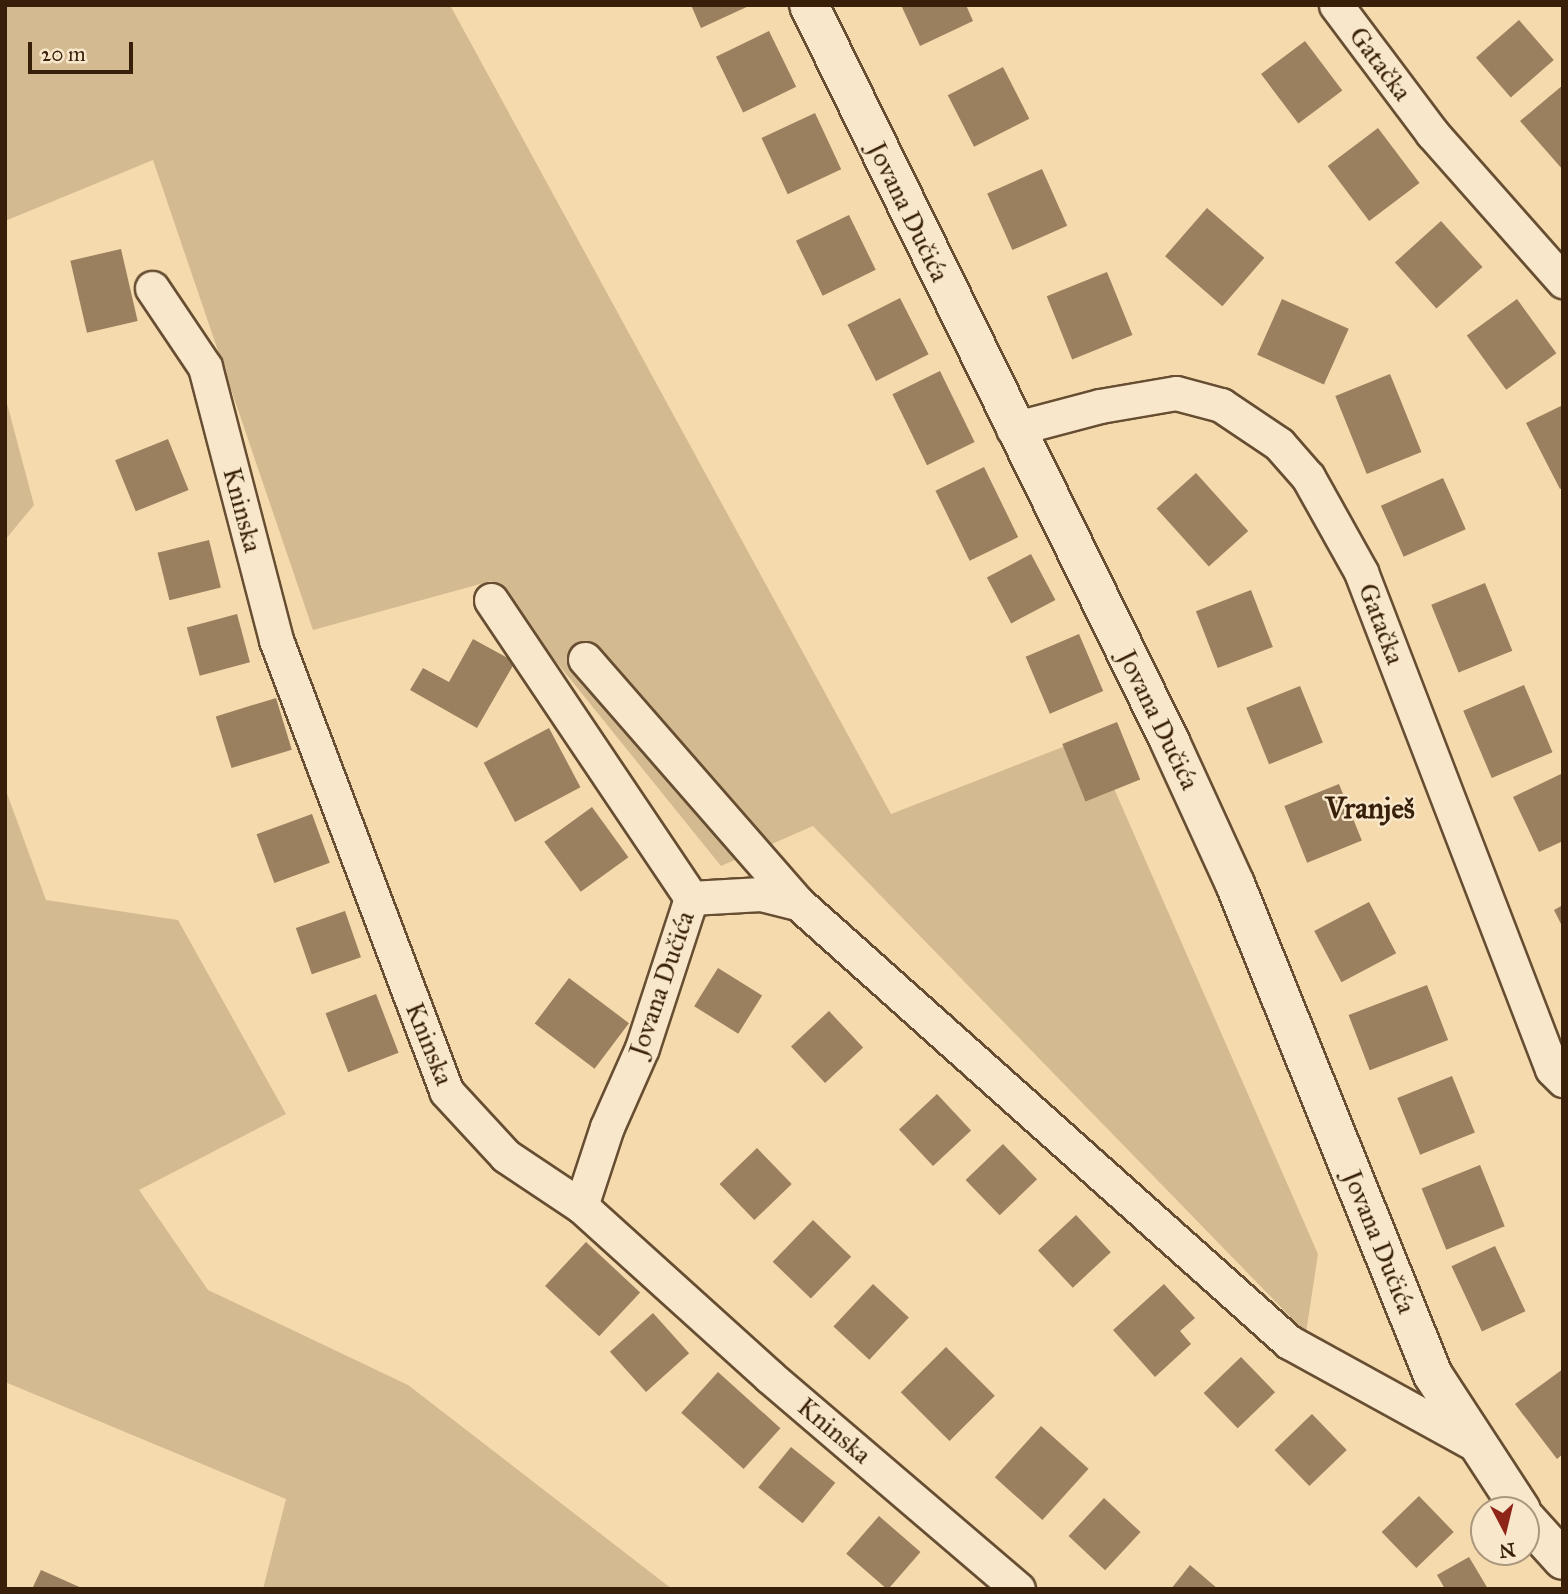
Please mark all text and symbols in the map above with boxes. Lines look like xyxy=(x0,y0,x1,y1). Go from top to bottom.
street label: Gatačka xyxy=(1342,21,1418,107)
scale bar xyxy=(32,28,136,72)
text: 20 m xyxy=(41,41,86,67)
street label: Jovana Dučića xyxy=(861,137,955,287)
street label: Kninska xyxy=(216,464,268,556)
street label: Gatačka xyxy=(1351,579,1411,669)
street label: Jovana Dučića xyxy=(1111,645,1205,795)
district label: Vranješ xyxy=(1325,790,1415,826)
street label: Jovana Dučića xyxy=(623,907,701,1061)
street label: Kninska xyxy=(398,998,460,1090)
street label: Jovana Dučića xyxy=(1336,1166,1422,1318)
street label: Kninska xyxy=(791,1391,877,1471)
north arrow xyxy=(1470,1496,1540,1566)
text: N xyxy=(1498,1538,1517,1563)

